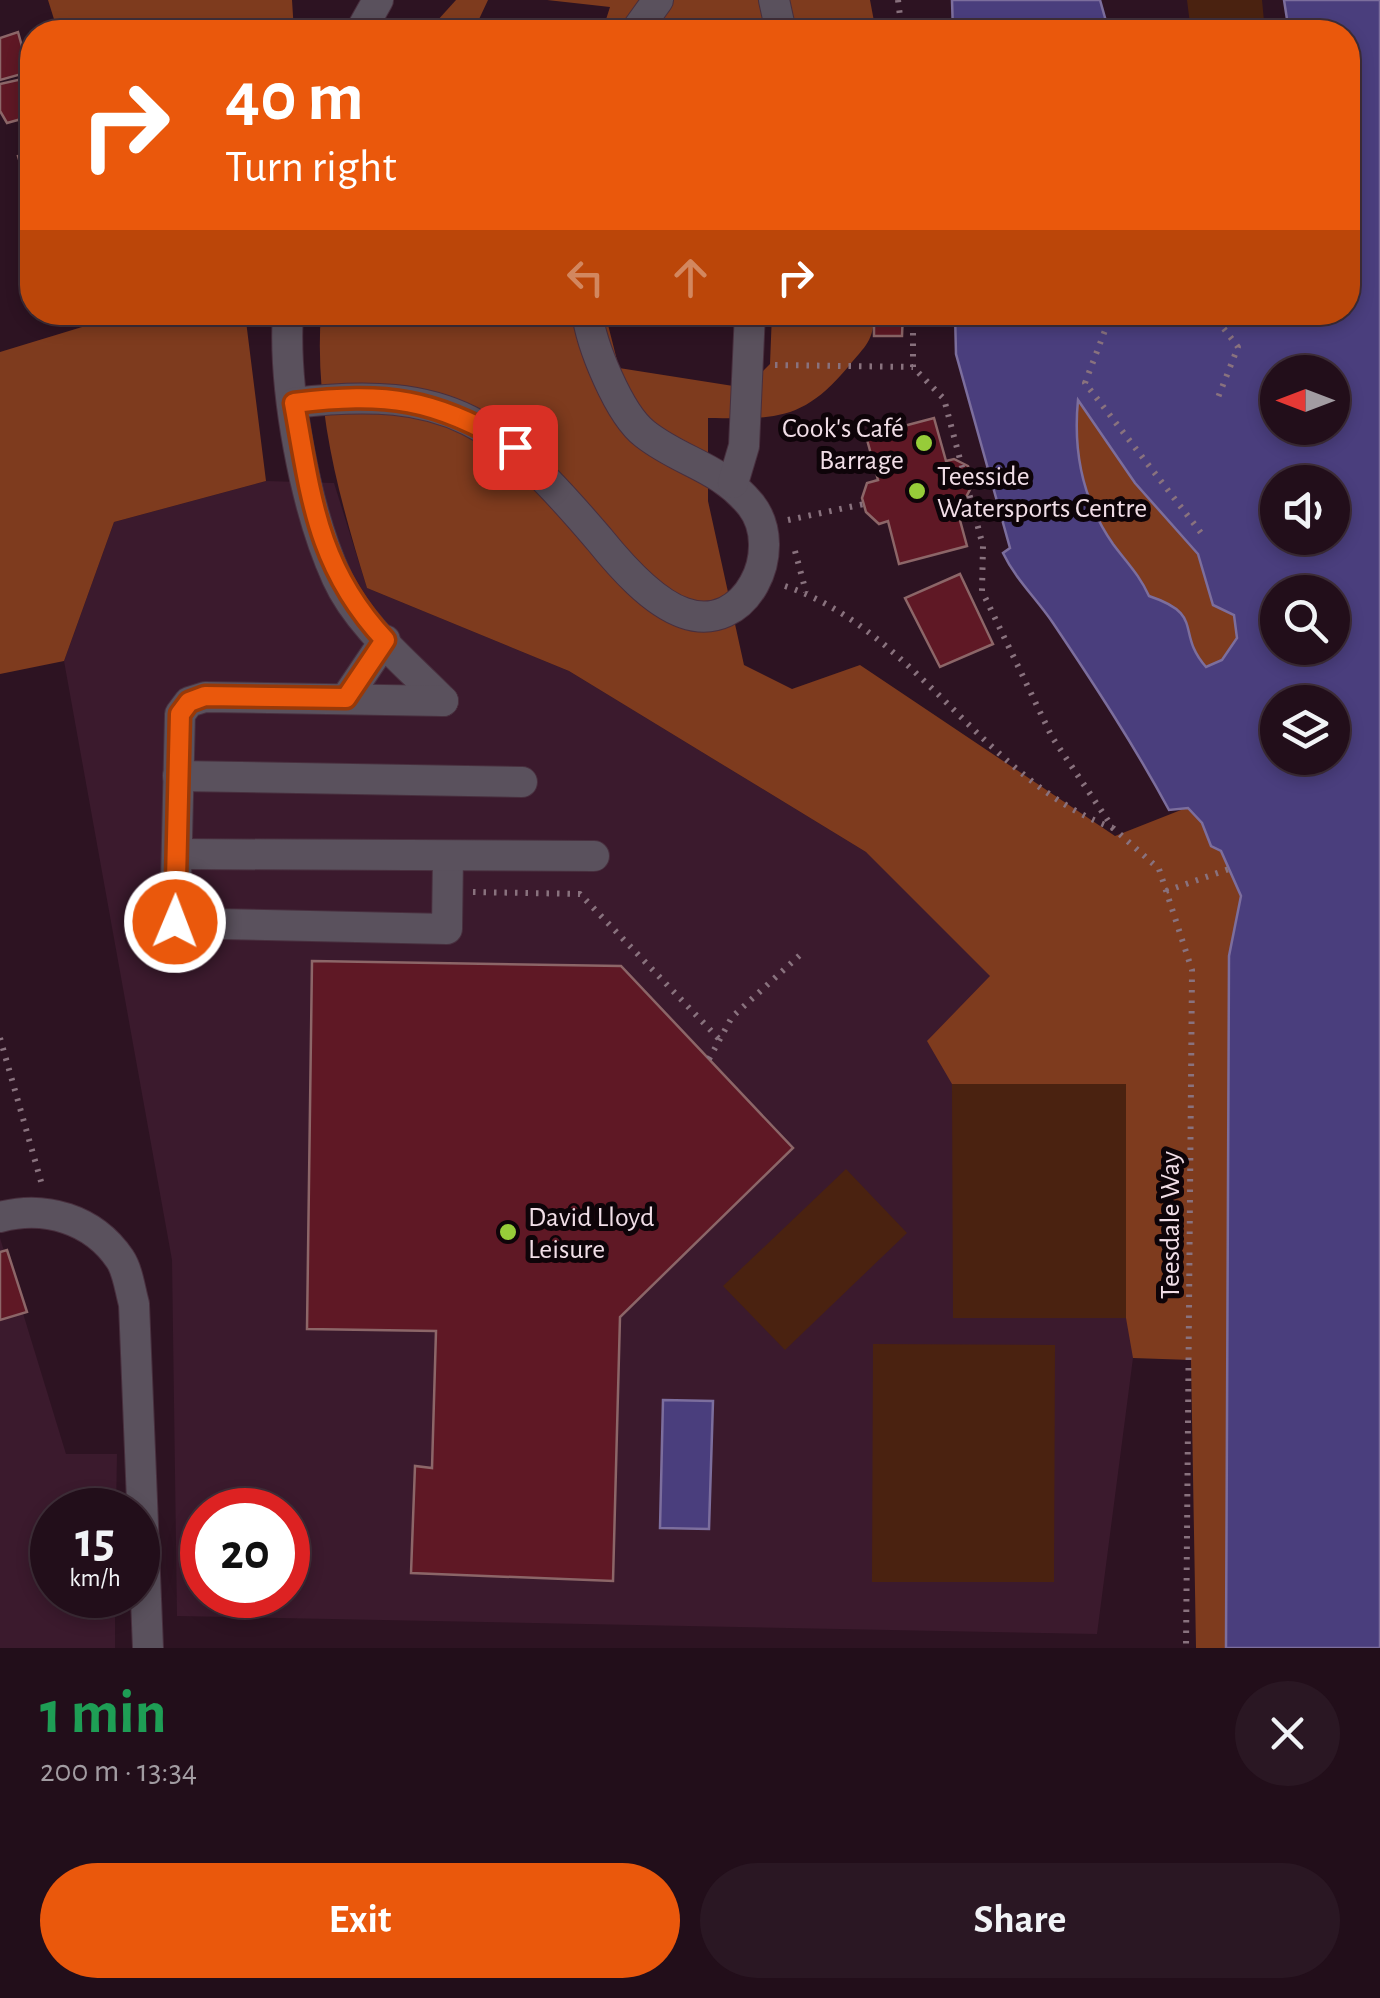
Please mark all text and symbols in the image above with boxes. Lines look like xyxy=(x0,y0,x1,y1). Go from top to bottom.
icon: right xyxy=(60,60,190,190)
text: 40 m xyxy=(225,63,364,133)
text: Turn right xyxy=(225,145,397,190)
icon: left xyxy=(558,250,613,305)
icon: ahead xyxy=(663,250,718,305)
icon: right xyxy=(768,250,823,305)
north arrow xyxy=(1260,355,1350,445)
map controls xyxy=(1260,355,1350,775)
pin xyxy=(473,405,558,490)
place label: Cook's Café Barrage xyxy=(782,415,904,475)
icon: arrive xyxy=(488,420,543,475)
marker: Cook's Café Barrage xyxy=(913,432,935,454)
place label: Teesside Watersports Centre xyxy=(937,463,1147,523)
button: sound xyxy=(1260,465,1350,555)
marker: Teesside Watersports Centre xyxy=(906,480,928,502)
button: search xyxy=(1260,575,1350,665)
button: layers xyxy=(1260,685,1350,775)
position arrow xyxy=(123,870,227,974)
street label: Teesdale Way xyxy=(1157,1151,1185,1299)
place label: David Lloyd Leisure xyxy=(528,1204,654,1264)
marker: David Lloyd Leisure xyxy=(497,1221,519,1243)
speed limit sign: 20 xyxy=(180,1488,310,1618)
text: 15 xyxy=(75,1516,115,1566)
text: km/h xyxy=(69,1566,121,1591)
button: close xyxy=(1235,1681,1340,1786)
text: 1 min xyxy=(40,1684,166,1744)
text: 200 m · 13:34 xyxy=(40,1755,197,1787)
button: Exit xyxy=(40,1863,680,1978)
button: Share xyxy=(700,1863,1340,1978)

